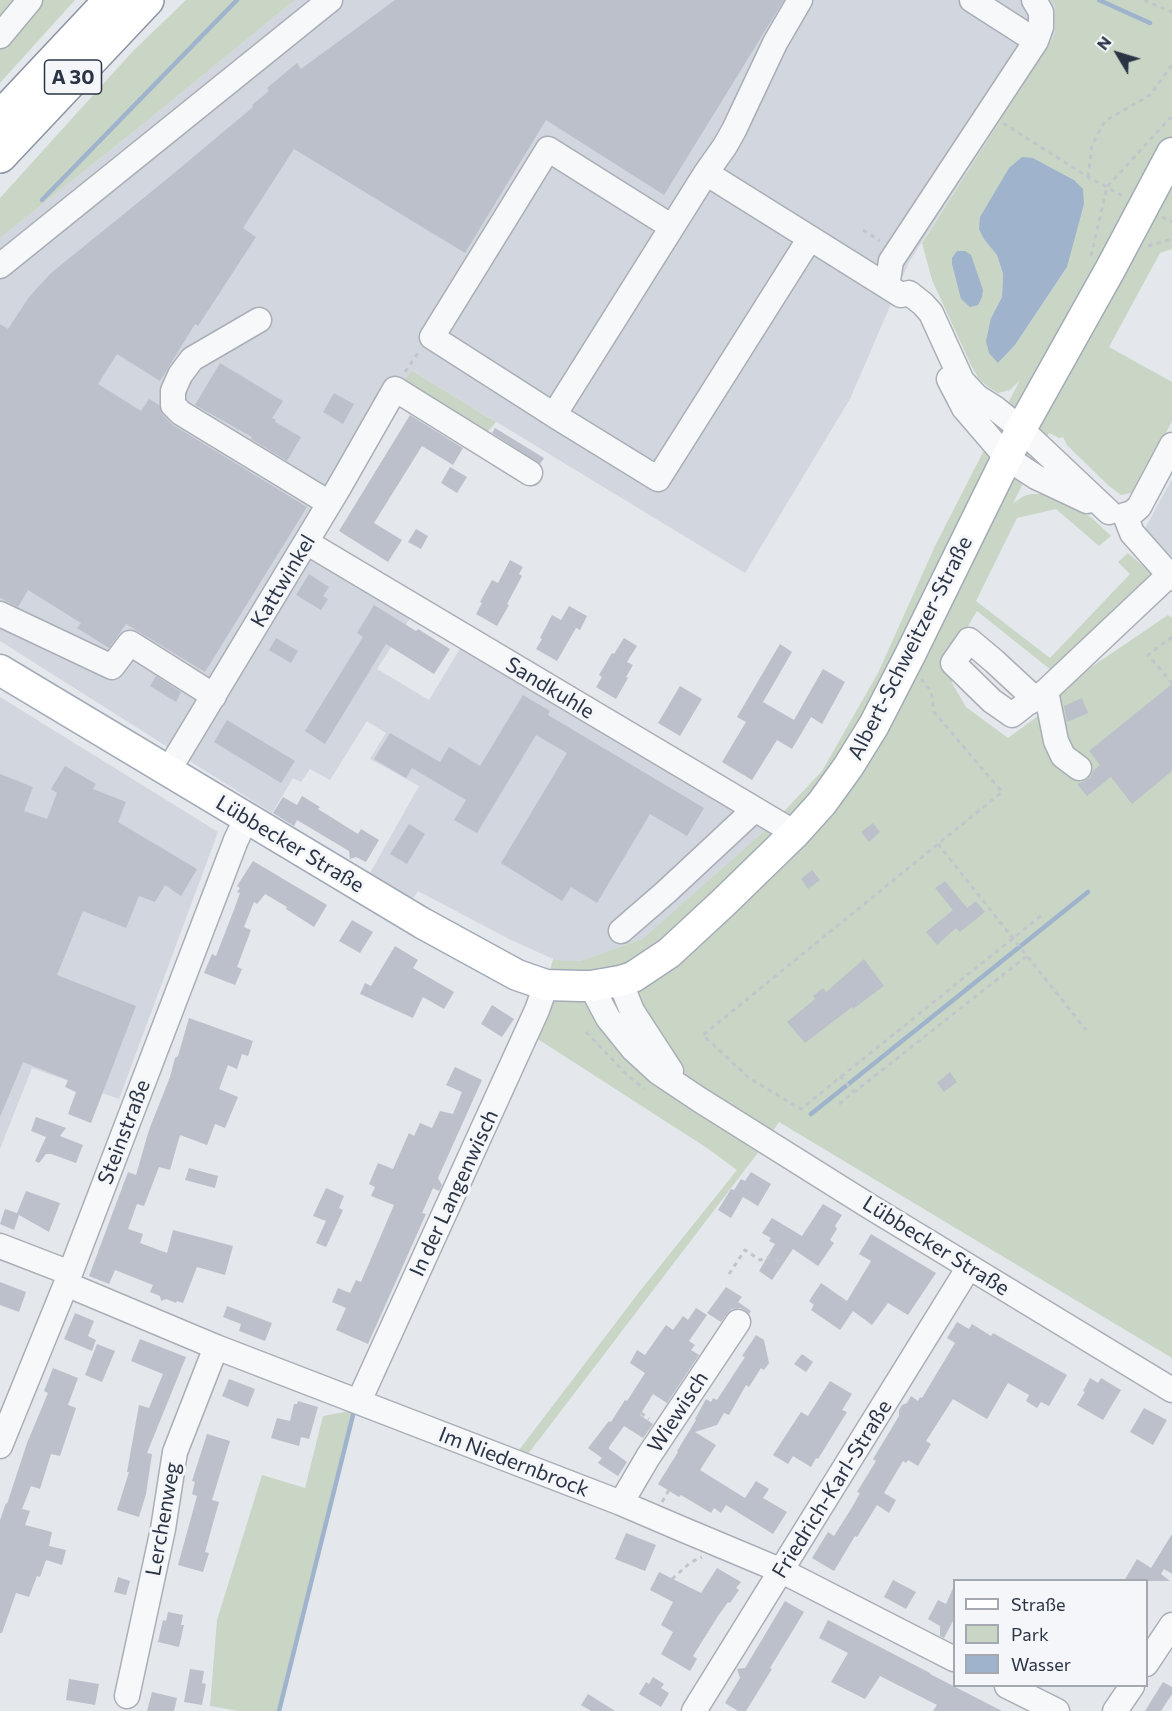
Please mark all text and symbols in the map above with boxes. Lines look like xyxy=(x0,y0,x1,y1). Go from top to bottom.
north arrow xyxy=(1088,24,1148,84)
text: N xyxy=(1092,32,1115,53)
road number: A 30 xyxy=(44,60,101,94)
street label: Kattwinkel xyxy=(245,530,321,632)
street label: Albert-Schweitzer-Straße xyxy=(843,532,977,764)
street label: Sandkuhle xyxy=(501,652,599,724)
street label: Lübbecker Straße xyxy=(211,790,369,898)
street label: Steinstraße xyxy=(93,1076,155,1188)
street label: In der Langenwisch xyxy=(404,1106,504,1280)
street label: Lübbecker Straße xyxy=(858,1191,1014,1301)
street label: Wiewisch xyxy=(642,1367,714,1457)
street label: Friedrich-Karl-Straße xyxy=(767,1395,897,1583)
street label: Im Niedernbrock xyxy=(435,1422,593,1502)
street label: Lerchenweg xyxy=(141,1460,185,1578)
legend xyxy=(953,1579,1148,1687)
text: Straße xyxy=(1011,1593,1066,1615)
text: Park xyxy=(1011,1623,1049,1645)
text: Wasser xyxy=(1011,1653,1071,1675)

